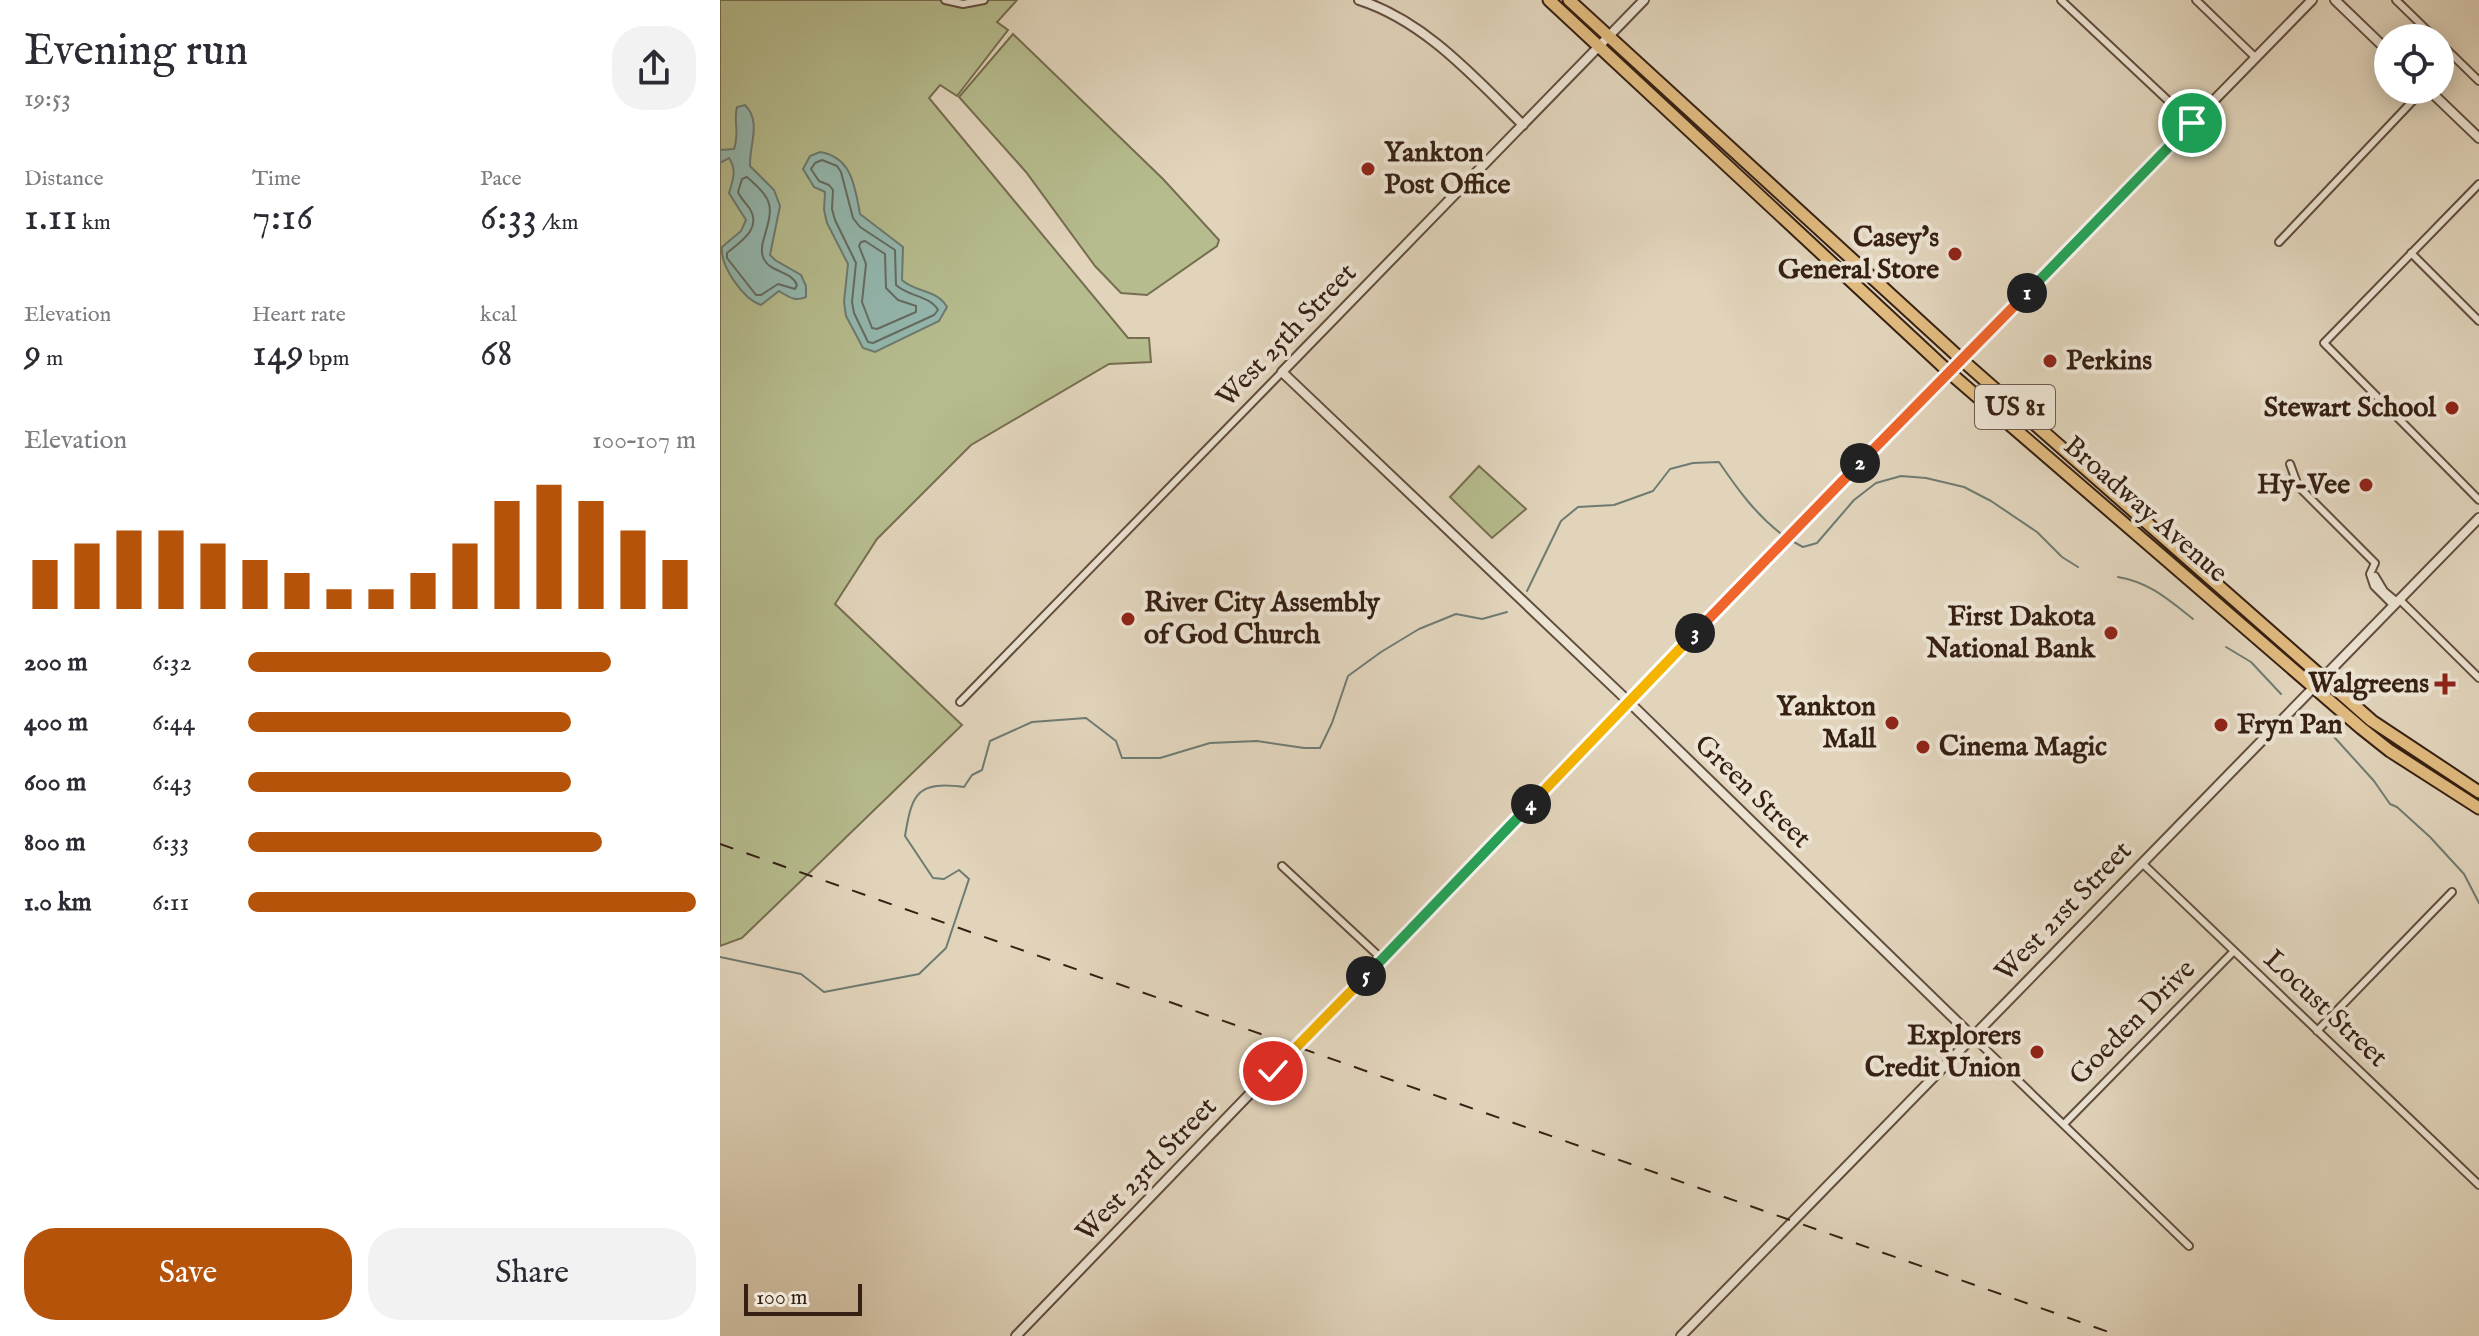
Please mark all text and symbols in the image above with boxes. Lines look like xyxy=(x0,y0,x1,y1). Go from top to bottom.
text: Evening run xyxy=(24,24,248,80)
map controls xyxy=(2374,24,2454,104)
button: locate xyxy=(2374,24,2454,104)
button: share xyxy=(612,26,696,110)
text: 19:53 xyxy=(24,82,71,115)
pin xyxy=(2158,89,2226,157)
icon: arrive xyxy=(2170,101,2214,145)
place label: Yankton Post Office xyxy=(1384,136,1510,203)
marker: Yankton Post Office xyxy=(1359,160,1377,178)
text: Distance xyxy=(24,165,104,193)
text: Time xyxy=(252,165,301,193)
text: Pace xyxy=(480,165,522,193)
text: 1.11 xyxy=(24,193,77,244)
text: 7:16 xyxy=(252,193,313,244)
text: 6:33 xyxy=(480,193,537,244)
text: km xyxy=(77,209,111,237)
text: /km xyxy=(537,209,578,237)
place label: Casey's General Store xyxy=(1778,221,1939,288)
marker: Casey's General Store xyxy=(1946,245,1964,263)
street label: West 25th Street xyxy=(1209,256,1365,415)
pin: 1 xyxy=(2007,273,2047,313)
text: 1 xyxy=(2023,279,2031,307)
text: Elevation xyxy=(24,301,111,329)
text: Heart rate xyxy=(252,301,346,329)
text: kcal xyxy=(480,301,517,329)
text: 9 xyxy=(24,329,41,380)
text: 149 xyxy=(252,329,304,380)
text: 68 xyxy=(480,329,513,380)
place label: Perkins xyxy=(2066,344,2152,379)
text: m xyxy=(41,345,63,373)
text: bpm xyxy=(304,345,349,373)
marker: Perkins xyxy=(2041,352,2059,370)
road number: US 81 xyxy=(1975,385,2055,429)
place label: Stewart School xyxy=(2264,391,2437,426)
marker: Stewart School xyxy=(2443,399,2461,417)
text: Elevation xyxy=(24,424,127,457)
text: 100–107 m xyxy=(592,424,696,457)
street label: Broadway Avenue xyxy=(2056,429,2234,591)
pin: 2 xyxy=(1840,443,1880,483)
text: 2 xyxy=(1855,449,1865,477)
place label: Hy-Vee xyxy=(2257,468,2350,503)
marker: Hy-Vee xyxy=(2357,476,2375,494)
place label: River City Assembly of God Church xyxy=(1144,586,1381,653)
place label: First Dakota National Bank xyxy=(1925,600,2096,667)
marker: River City Assembly of God Church xyxy=(1119,610,1137,628)
pin: 3 xyxy=(1675,613,1715,653)
text: 3 xyxy=(1691,619,1699,647)
marker: First Dakota National Bank xyxy=(2102,624,2120,642)
text: 200 m xyxy=(24,646,88,679)
text: 6:32 xyxy=(152,646,192,679)
place label: Walgreens xyxy=(2307,667,2429,702)
marker: Walgreens xyxy=(2436,675,2454,693)
place label: Yankton Mall xyxy=(1776,690,1877,757)
text: 400 m xyxy=(24,706,88,739)
text: 6:44 xyxy=(152,706,195,739)
place label: Fryn Pan xyxy=(2237,708,2343,743)
marker: Yankton Mall xyxy=(1883,714,1901,732)
marker: Fryn Pan xyxy=(2212,716,2230,734)
street label: Green Street xyxy=(1686,728,1818,857)
place label: Cinema Magic xyxy=(1939,730,2107,765)
marker: Cinema Magic xyxy=(1914,738,1932,756)
text: 600 m xyxy=(24,766,86,799)
text: 6:43 xyxy=(152,766,192,799)
pin: 4 xyxy=(1511,784,1551,824)
text: 4 xyxy=(1526,790,1536,818)
text: 800 m xyxy=(24,826,86,859)
text: 6:33 xyxy=(152,826,189,859)
street label: West 21st Street xyxy=(1988,834,2140,990)
text: 1.0 km xyxy=(24,886,92,919)
text: 6:11 xyxy=(152,886,189,919)
street label: Locust Street xyxy=(2256,943,2395,1076)
street label: Goeden Drive xyxy=(2063,952,2204,1093)
pin: 5 xyxy=(1346,956,1386,996)
text: 5 xyxy=(1362,962,1370,990)
place label: Explorers Credit Union xyxy=(1865,1019,2021,1086)
pin xyxy=(1239,1037,1307,1105)
marker: Explorers Credit Union xyxy=(2028,1043,2046,1061)
icon: check xyxy=(1251,1049,1295,1093)
street label: West 23rd Street xyxy=(1069,1090,1225,1250)
button: Save xyxy=(24,1228,352,1320)
button: Share xyxy=(368,1228,696,1320)
scale bar xyxy=(744,1280,862,1316)
text: 100 m xyxy=(756,1284,808,1312)

